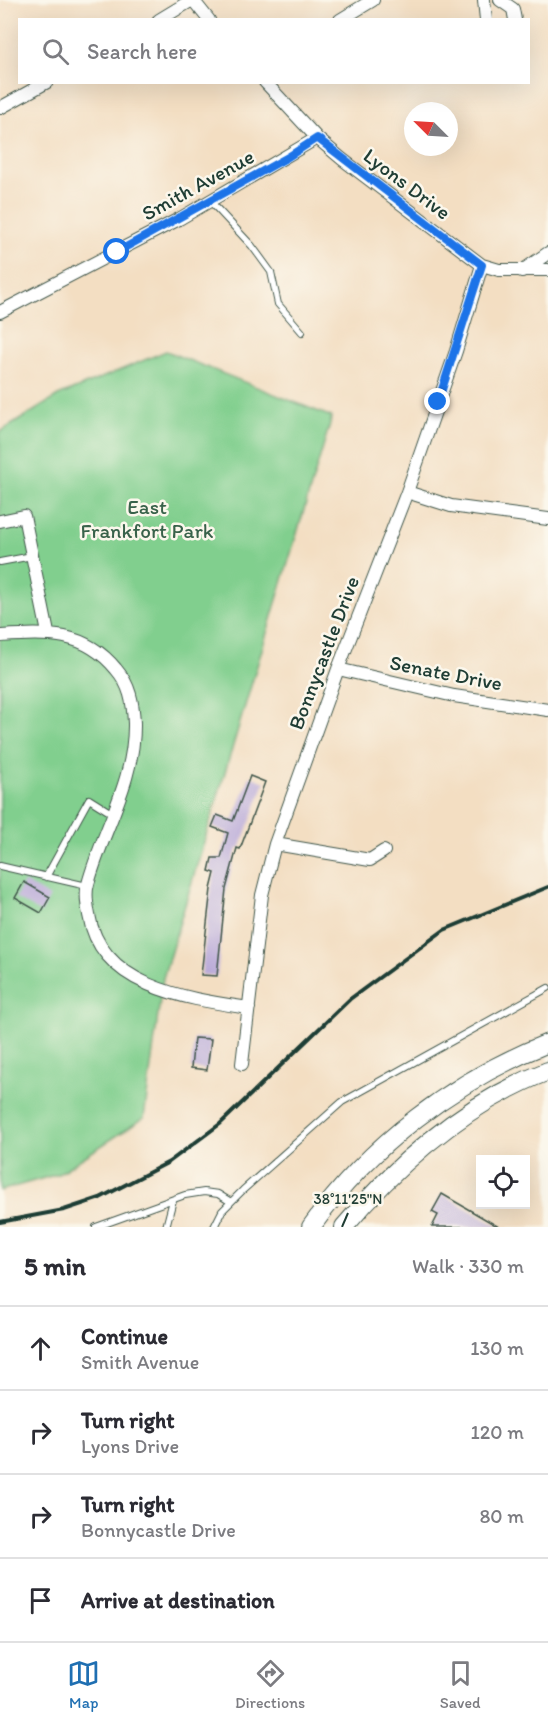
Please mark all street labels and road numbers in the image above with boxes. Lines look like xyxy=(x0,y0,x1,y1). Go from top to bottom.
street label: Smith Avenue xyxy=(137,143,258,226)
street label: Lyons Drive xyxy=(359,143,456,225)
street label: Bonnycastle Drive xyxy=(283,573,364,733)
street label: Senate Drive xyxy=(388,649,504,696)

